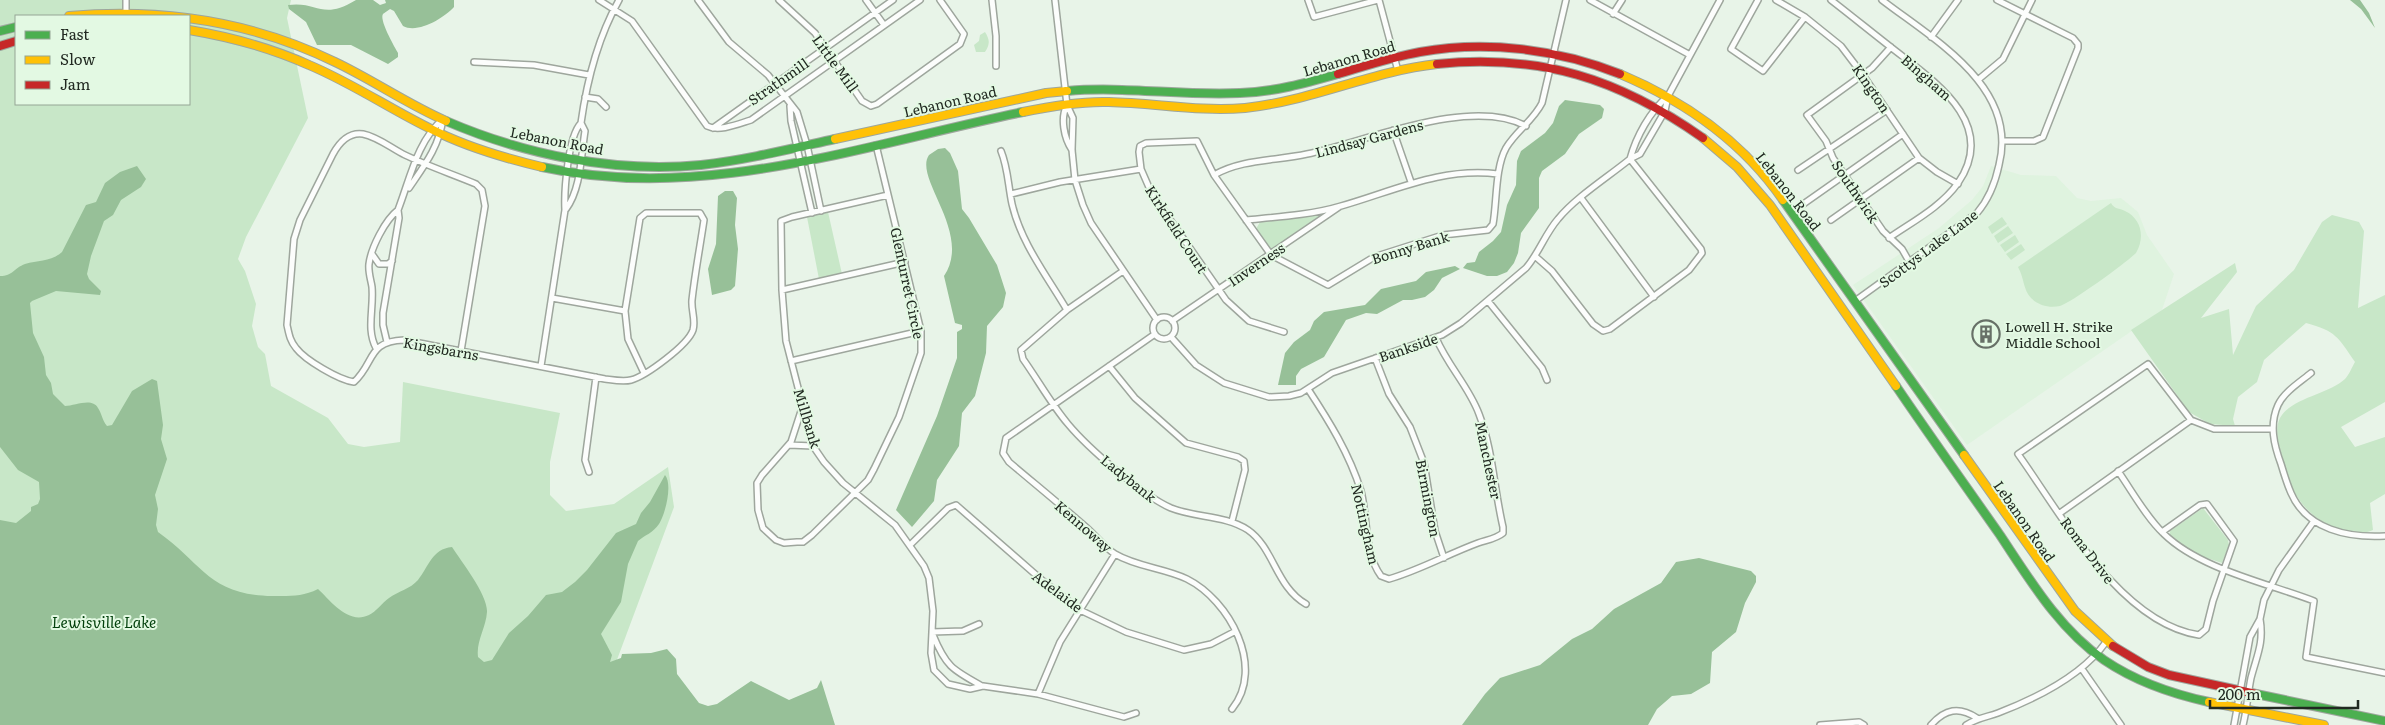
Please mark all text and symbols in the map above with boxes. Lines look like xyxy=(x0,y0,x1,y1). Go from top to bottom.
legend xyxy=(15,15,190,105)
text: Fast xyxy=(60,22,89,45)
street label: Little Mill xyxy=(808,30,864,96)
street label: Lebanon Road xyxy=(1301,35,1398,81)
text: Slow xyxy=(60,47,95,70)
street label: Bingham xyxy=(1897,49,1957,105)
street label: Strathmill xyxy=(744,53,813,109)
street label: Kington xyxy=(1848,60,1896,116)
text: Jam xyxy=(60,72,91,95)
street label: Lebanon Road xyxy=(901,80,999,121)
street label: Lindsay Gardens xyxy=(1313,114,1425,162)
street label: Lebanon Road xyxy=(508,121,606,159)
street label: Lebanon Road xyxy=(1752,147,1826,235)
street label: Southwick xyxy=(1828,156,1885,227)
street label: Kirkfield Court xyxy=(1141,181,1213,277)
street label: Scottys Lake Lane xyxy=(1874,204,1982,292)
street label: Glenturret Circle xyxy=(886,225,930,341)
street label: Bonny Bank xyxy=(1369,226,1452,268)
street label: Inverness xyxy=(1223,238,1289,290)
place label: Lowell H. Strike Middle School xyxy=(2005,316,2113,352)
building icon: Lowell H. Strike Middle School xyxy=(1971,319,2001,349)
street label: Bankside xyxy=(1376,328,1440,366)
street label: Kingsbarns xyxy=(402,332,480,364)
street label: Millbank xyxy=(789,386,827,451)
street label: Manchester xyxy=(1471,419,1507,501)
street label: Ladybank xyxy=(1097,449,1161,507)
street label: Birmington xyxy=(1412,457,1446,539)
street label: Lebanon Road xyxy=(1990,476,2061,566)
street label: Nottingham xyxy=(1347,482,1385,567)
street label: Kennoway xyxy=(1051,495,1118,557)
street label: Roma Drive xyxy=(2056,513,2120,587)
street label: Adelaide xyxy=(1029,565,1087,617)
water label: Lewisville Lake xyxy=(52,610,156,633)
scale bar xyxy=(2210,678,2358,710)
text: 200 m xyxy=(2218,682,2261,705)

